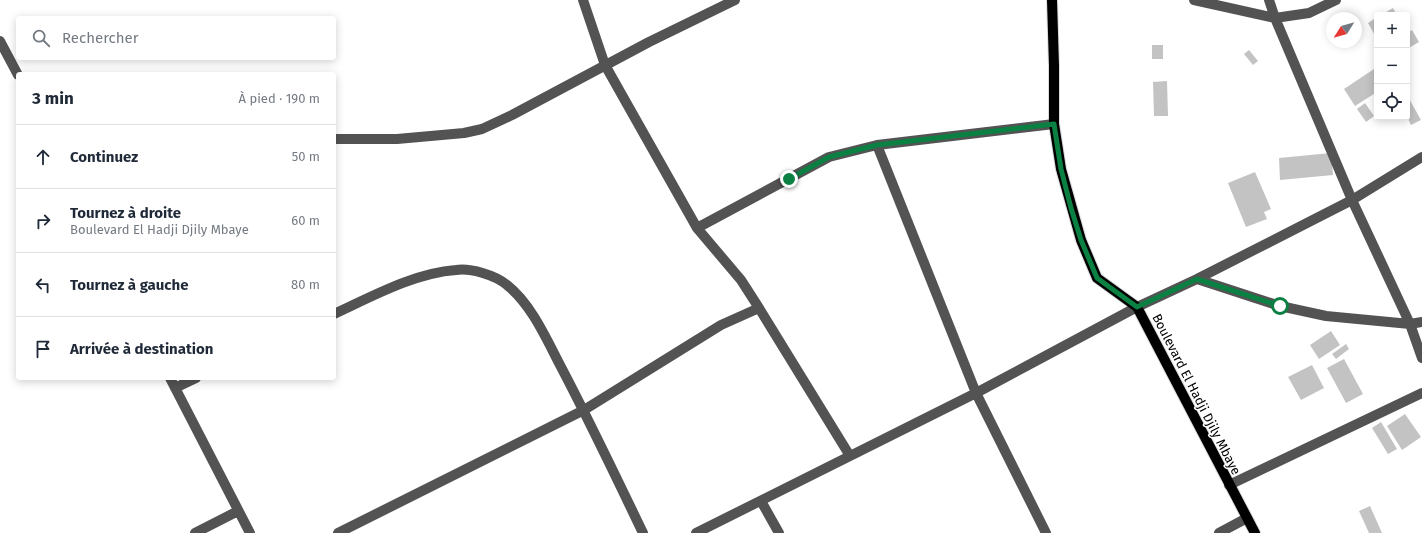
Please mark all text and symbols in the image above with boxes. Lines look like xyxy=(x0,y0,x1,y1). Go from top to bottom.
north arrow xyxy=(1326,12,1362,48)
map controls xyxy=(1374,12,1410,120)
button: + xyxy=(1374,12,1410,48)
search box xyxy=(16,16,336,60)
icon: search xyxy=(30,27,52,49)
text: Rechercher xyxy=(62,29,138,47)
button: − xyxy=(1374,48,1410,84)
button: locate xyxy=(1374,84,1410,120)
text: 3 min xyxy=(32,88,74,109)
text: À pied · 190 m xyxy=(239,91,320,106)
icon: ahead xyxy=(32,146,54,168)
text: Continuez xyxy=(70,148,138,166)
text: 50 m xyxy=(292,149,320,164)
route end xyxy=(780,170,798,188)
text: Tournez à droite xyxy=(70,204,181,222)
icon: right xyxy=(32,210,54,232)
text: 60 m xyxy=(291,213,320,228)
text: Boulevard El Hadji Djily Mbaye xyxy=(70,222,249,237)
icon: left xyxy=(32,274,54,296)
text: Tournez à gauche xyxy=(70,276,189,294)
text: 80 m xyxy=(291,277,320,292)
route start xyxy=(1271,297,1289,315)
street label: Boulevard El Hadji Djily Mbaye xyxy=(1149,311,1244,477)
icon: arrive xyxy=(32,338,54,360)
text: Arrivée à destination xyxy=(70,340,213,358)

